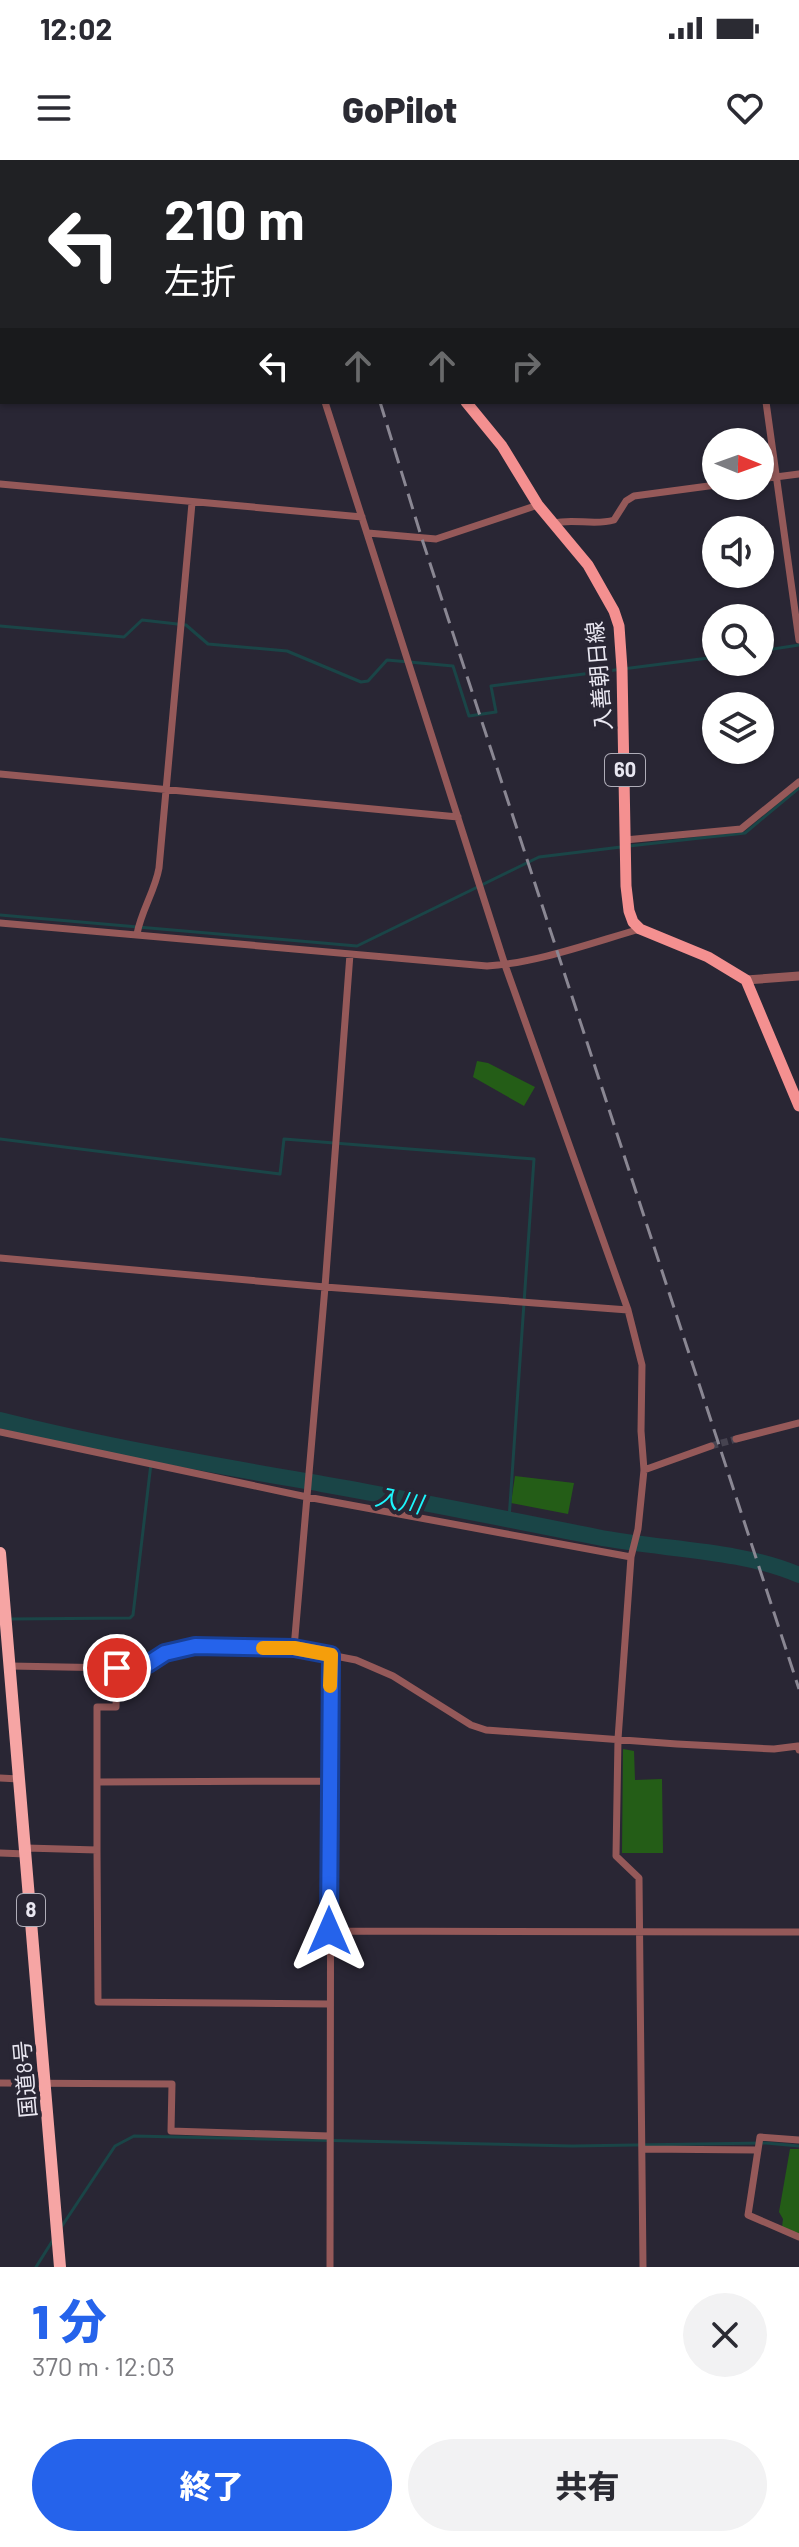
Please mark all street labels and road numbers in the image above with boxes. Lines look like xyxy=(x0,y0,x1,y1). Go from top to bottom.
street label: 入善朝日線 xyxy=(580,620,616,732)
road number: 60 xyxy=(605,754,645,786)
road number: 8 xyxy=(17,1894,45,1926)
street label: 国道8号 xyxy=(8,2039,40,2119)

